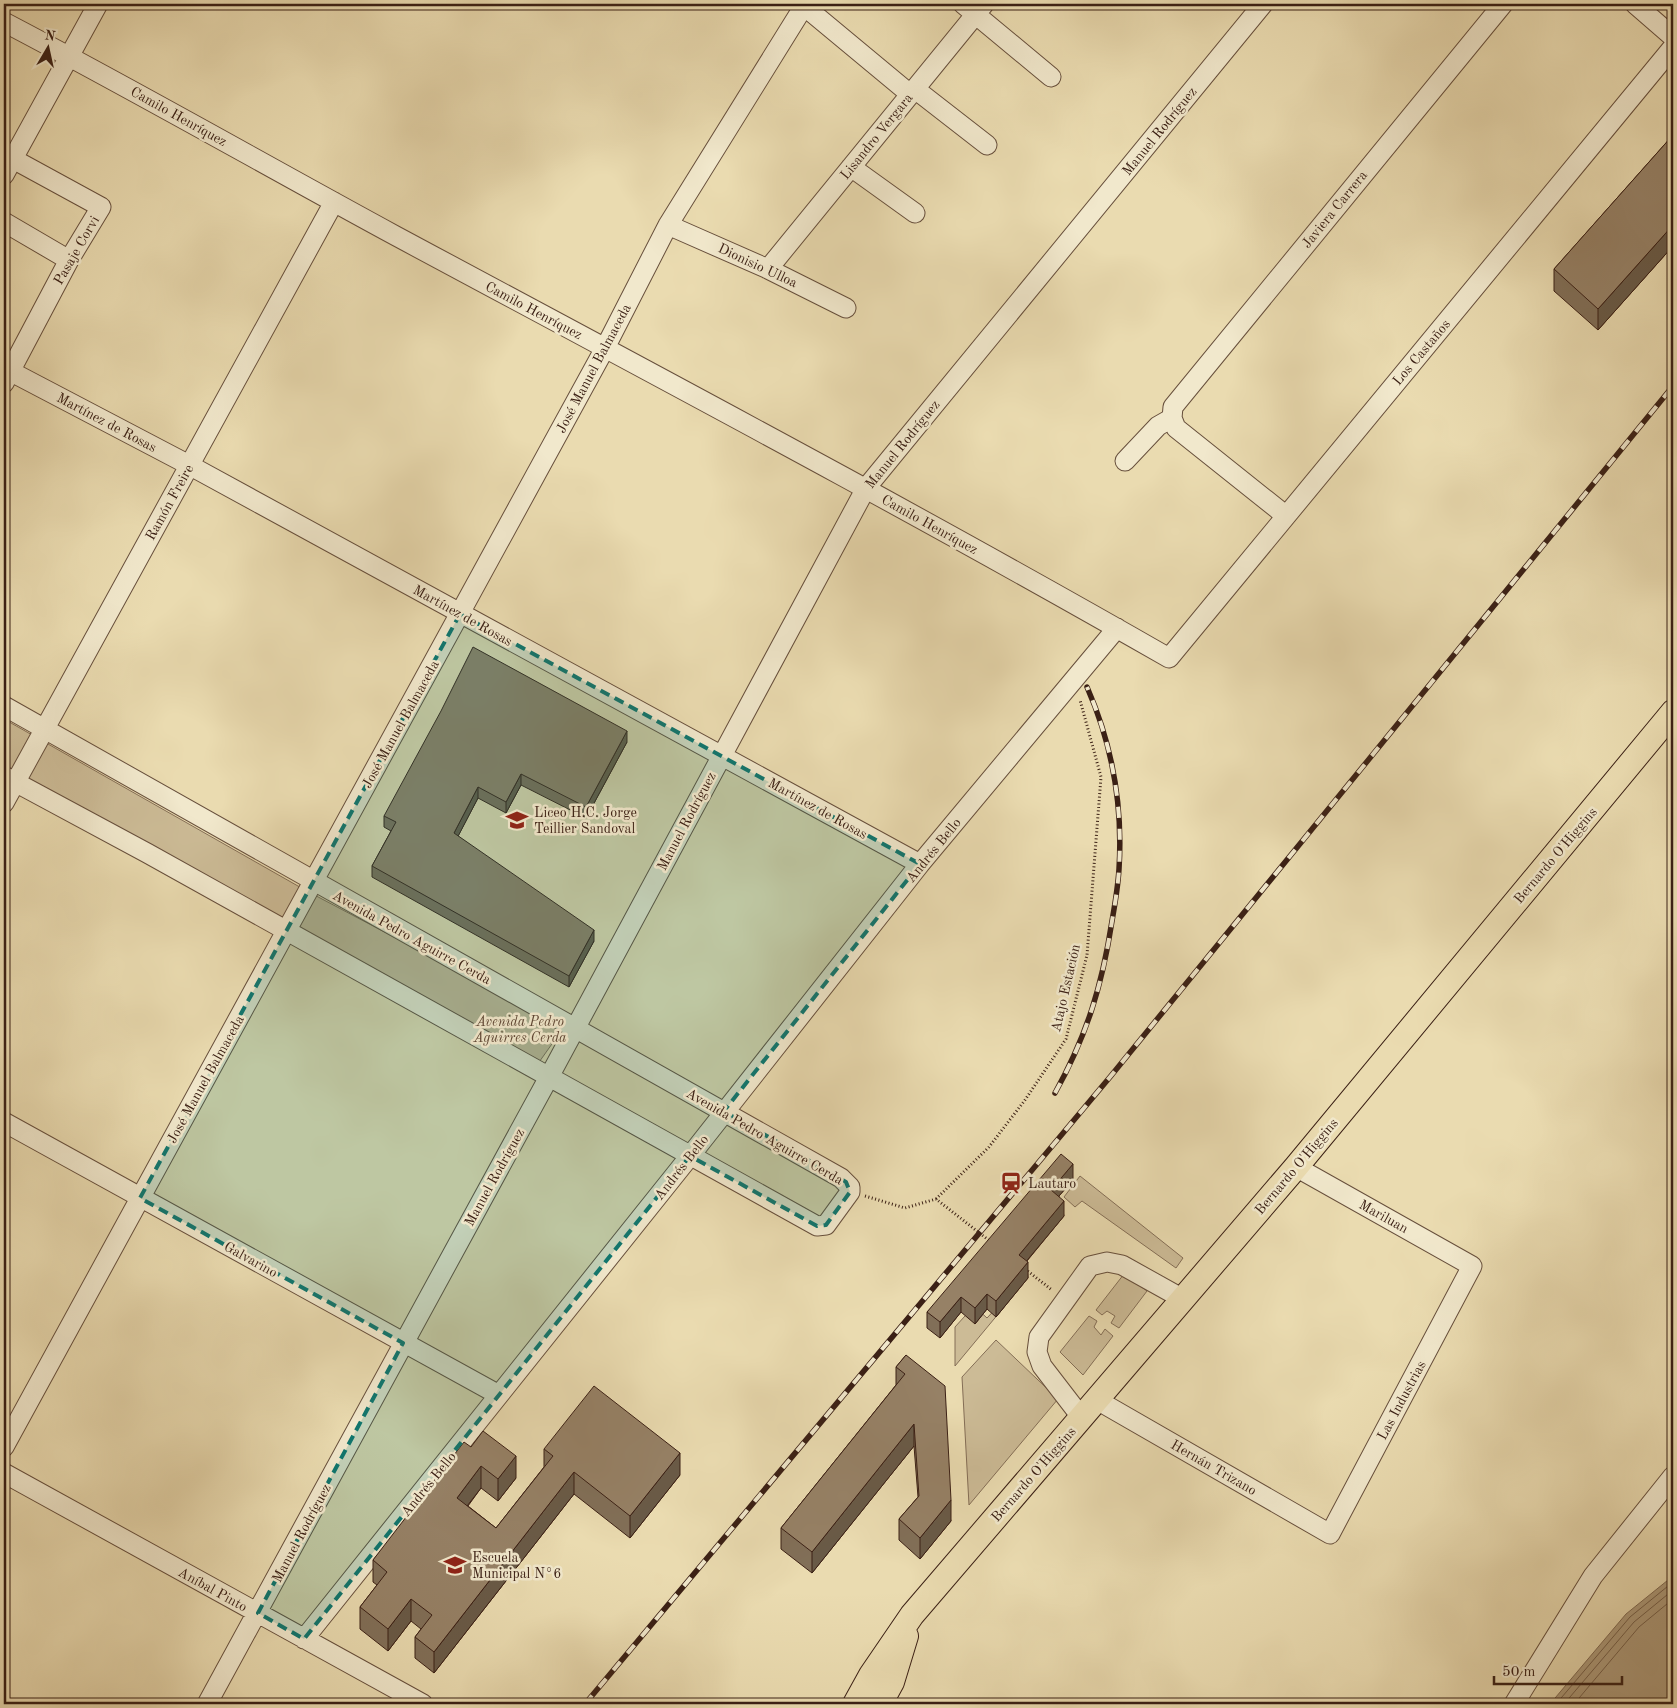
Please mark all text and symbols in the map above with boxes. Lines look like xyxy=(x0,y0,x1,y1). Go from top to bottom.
north arrow xyxy=(22,22,72,72)
text: N xyxy=(43,28,57,44)
street label: Camilo Henríquez xyxy=(128,85,229,149)
street label: Manuel Rodríguez xyxy=(1120,85,1200,178)
street label: Lisandro Vergara xyxy=(838,91,916,182)
street label: Javiera Carrera xyxy=(1299,168,1370,251)
street label: Pasaje Corvi xyxy=(52,214,102,287)
street label: Dionisio Ulloa xyxy=(716,241,800,290)
street label: Camilo Henríquez xyxy=(483,279,584,342)
street label: José Manuel Balmaceda xyxy=(554,302,634,435)
street label: Los Castaños xyxy=(1390,317,1453,388)
street label: Martínez de Rosas xyxy=(54,391,159,455)
street label: Manuel Rodríguez xyxy=(863,398,943,491)
street label: Ramón Freire xyxy=(143,462,196,543)
street label: Camilo Henríquez xyxy=(879,493,980,557)
street label: Martínez de Rosas xyxy=(411,583,514,649)
street label: José Manuel Balmaceda xyxy=(360,658,442,791)
street label: Manuel Rodríguez xyxy=(655,770,719,873)
street label: Martínez de Rosas xyxy=(766,776,869,842)
street label: Bernardo O'Higgins xyxy=(1512,805,1600,906)
place label: Liceo H.C. Jorge Teillier Sandoval xyxy=(534,806,637,836)
school or university icon: Liceo H.C. Jorge Teillier Sandoval xyxy=(504,807,530,833)
street label: Andrés Bello xyxy=(904,816,964,885)
street label: Avenida Pedro Aguirre Cerda xyxy=(330,888,493,987)
street label: Atajo Estación xyxy=(1049,942,1083,1034)
street label: José Manuel Balmaceda xyxy=(165,1013,247,1146)
park label: Avenida Pedro Aguirres Cerda xyxy=(472,1015,567,1046)
street label: Avenida Pedro Aguirre Cerda xyxy=(684,1086,845,1188)
street label: Bernardo O'Higgins xyxy=(1253,1116,1341,1217)
street label: Manuel Rodríguez xyxy=(462,1126,527,1229)
street label: Andrés Bello xyxy=(652,1132,711,1203)
station icon: Lautaro xyxy=(998,1170,1024,1196)
place label: Lautaro xyxy=(1028,1177,1076,1191)
street label: Mariluan xyxy=(1357,1198,1411,1236)
street label: Galvarino xyxy=(221,1240,280,1280)
street label: Las Industrias xyxy=(1375,1358,1429,1442)
street label: Bernardo O'Higgins xyxy=(989,1424,1079,1525)
street label: Hernán Trizano xyxy=(1168,1438,1259,1498)
street label: Andrés Bello xyxy=(399,1450,459,1519)
street label: Manuel Rodríguez xyxy=(270,1482,334,1585)
place label: Escuela Municipal N°6 xyxy=(472,1551,561,1581)
school or university icon: Escuela Municipal N°6 xyxy=(442,1552,468,1578)
street label: Aníbal Pinto xyxy=(176,1565,249,1615)
scale bar xyxy=(1494,1653,1622,1685)
text: 50 m xyxy=(1502,1665,1536,1680)

